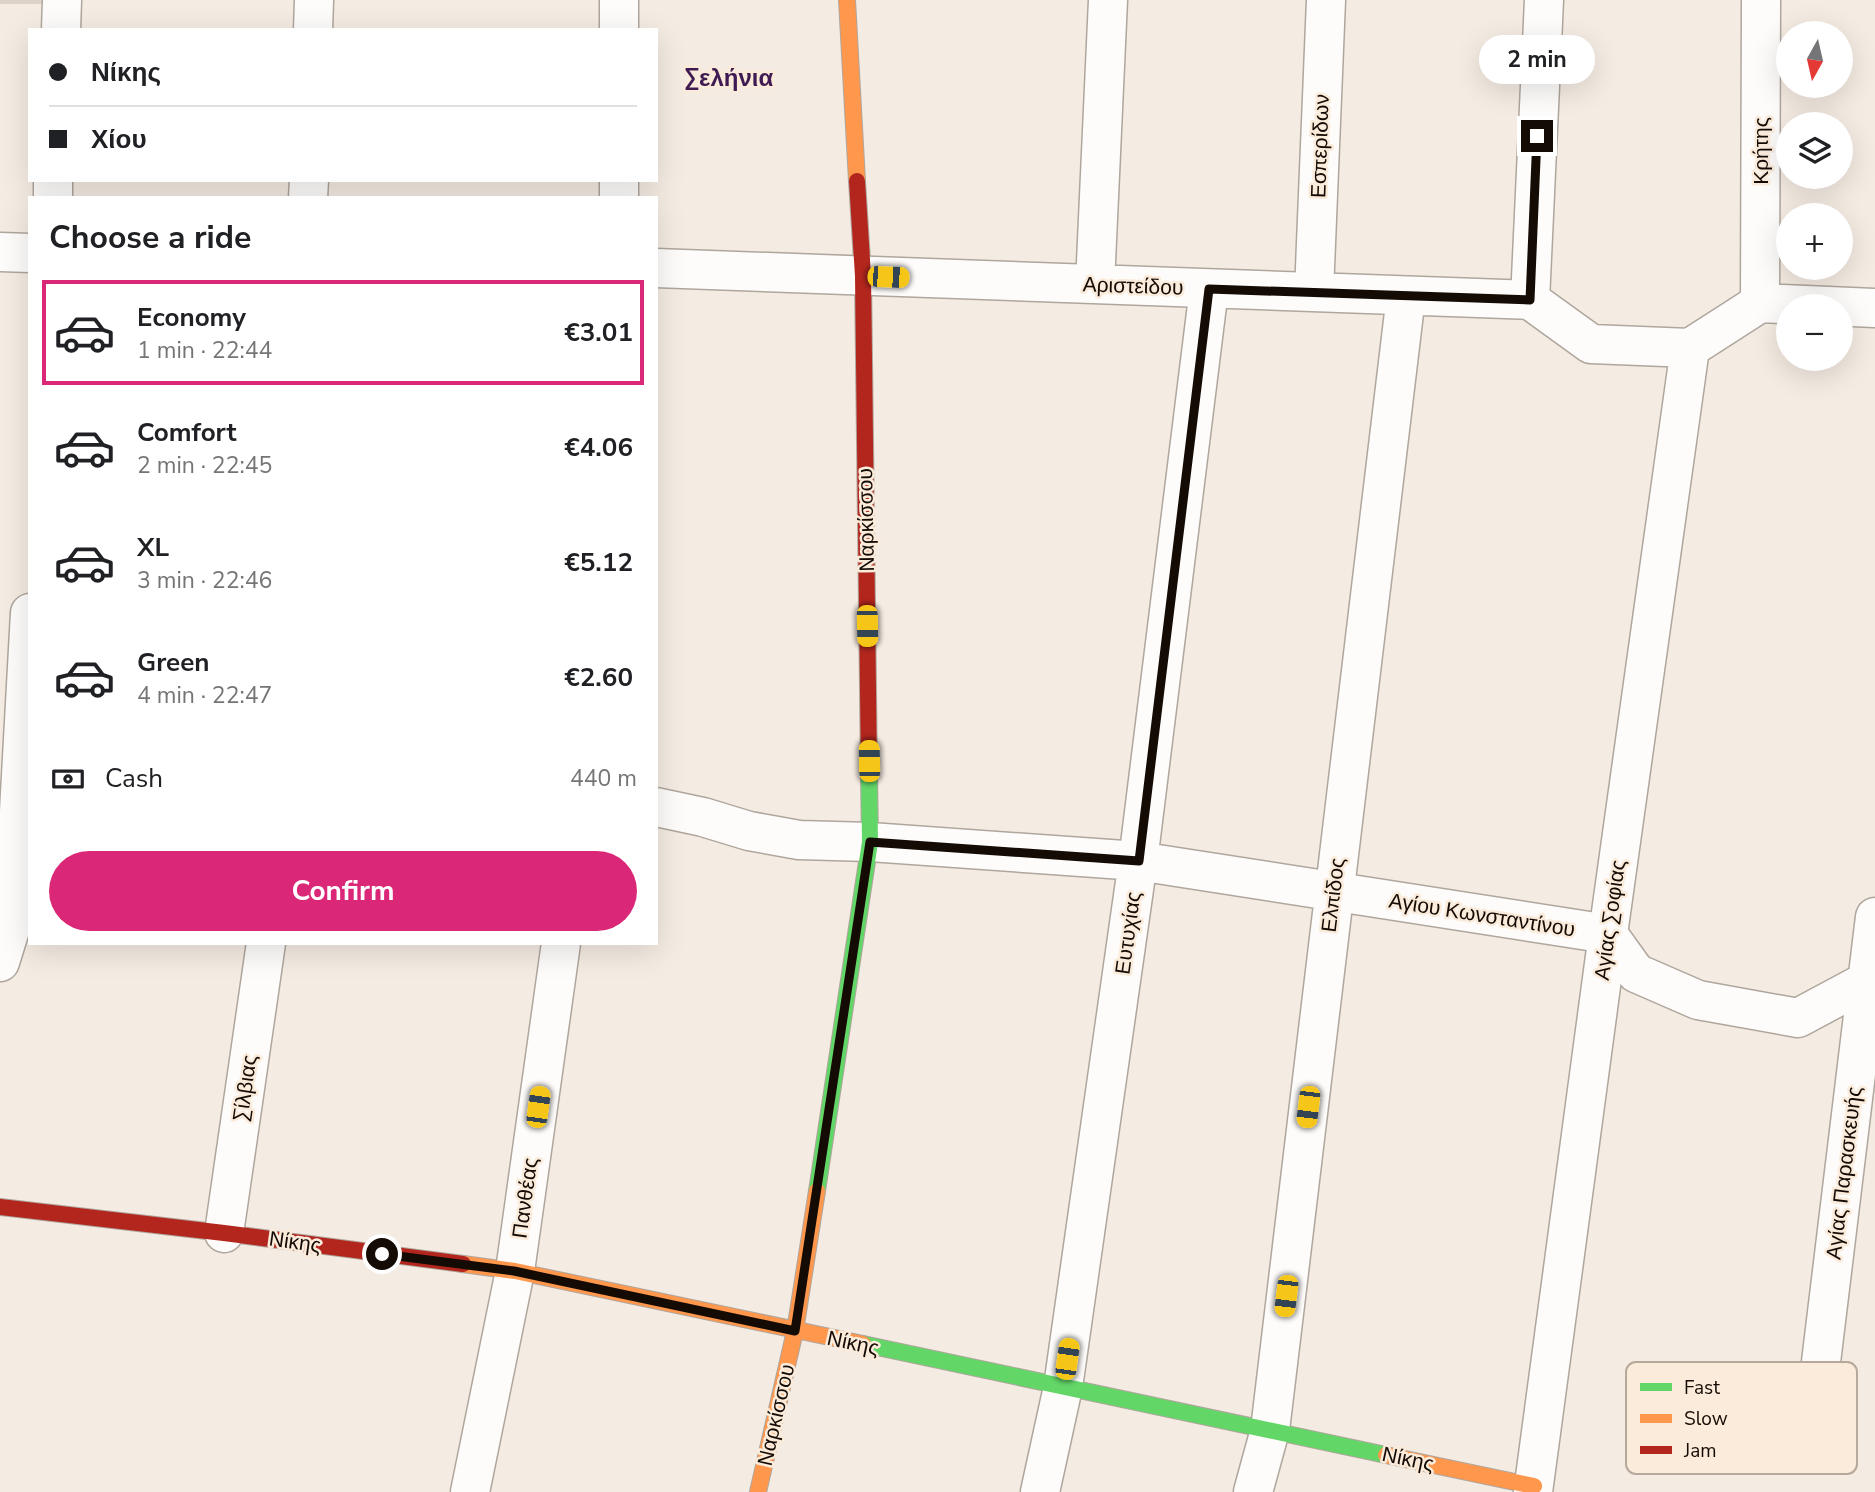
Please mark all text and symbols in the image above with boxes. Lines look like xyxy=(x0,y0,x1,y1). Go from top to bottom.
north arrow xyxy=(1776,21,1853,98)
map controls xyxy=(1776,21,1853,371)
callout: 2 min xyxy=(1479,34,1595,83)
text: 2 min xyxy=(1507,44,1567,75)
text: Νίκης xyxy=(91,55,161,90)
district label: Σελήνια xyxy=(685,62,774,94)
street label: Εσπερίδων xyxy=(1304,94,1336,198)
button: layers xyxy=(1776,112,1853,189)
street label: Κρήτης xyxy=(1747,117,1775,185)
route end xyxy=(1521,120,1553,152)
text: Χίου xyxy=(91,122,147,157)
button: + xyxy=(1776,203,1853,280)
text: Choose a ride xyxy=(49,216,251,259)
car xyxy=(867,266,910,288)
street label: Αριστείδου xyxy=(1082,270,1184,302)
button: − xyxy=(1776,294,1853,371)
text: Economy xyxy=(137,300,246,335)
icon: car xyxy=(53,301,116,364)
text: €3.01 xyxy=(564,315,633,350)
text: 1 min · 22:44 xyxy=(137,335,272,366)
text: Comfort xyxy=(137,415,237,450)
icon: car xyxy=(53,416,116,479)
text: €4.06 xyxy=(564,430,633,465)
text: 2 min · 22:45 xyxy=(137,450,272,481)
street label: Ναρκίσσου xyxy=(851,468,881,572)
text: XL xyxy=(137,530,169,565)
icon: car xyxy=(53,531,116,594)
text: €5.12 xyxy=(564,545,633,580)
text: 3 min · 22:46 xyxy=(137,565,272,596)
car xyxy=(857,605,878,647)
text: Green xyxy=(137,645,210,680)
icon: car xyxy=(53,646,116,709)
text: €2.60 xyxy=(564,660,633,695)
text: 4 min · 22:47 xyxy=(137,680,272,711)
car xyxy=(859,740,880,782)
icon: cash xyxy=(49,760,87,798)
text: Cash xyxy=(105,761,163,796)
text: 440 m xyxy=(570,763,637,794)
button: Confirm xyxy=(49,851,637,931)
street label: Ελπίδος xyxy=(1315,856,1351,934)
street label: Αγίας Σοφίας xyxy=(1588,858,1632,982)
street label: Αγίου Κωνσταντίνου xyxy=(1387,886,1577,944)
street label: Ευτυχίας xyxy=(1108,890,1148,976)
street label: Σίλβιας xyxy=(226,1053,264,1123)
car xyxy=(525,1085,552,1129)
car xyxy=(1296,1085,1321,1129)
street label: Αγίας Παρασκευής xyxy=(1820,1085,1868,1261)
street label: Πανθέας xyxy=(505,1156,545,1240)
street label: Νίκης xyxy=(267,1225,323,1259)
route start xyxy=(366,1238,398,1270)
car xyxy=(1274,1274,1299,1318)
street label: Νίκης xyxy=(825,1324,881,1362)
car xyxy=(1054,1337,1081,1381)
street label: Ναρκίσσου xyxy=(751,1361,801,1469)
legend xyxy=(1626,1362,1857,1474)
text: Fast xyxy=(1684,1375,1720,1401)
text: Slow xyxy=(1684,1406,1728,1432)
text: Jam xyxy=(1683,1438,1717,1464)
street label: Νίκης xyxy=(1380,1440,1436,1478)

